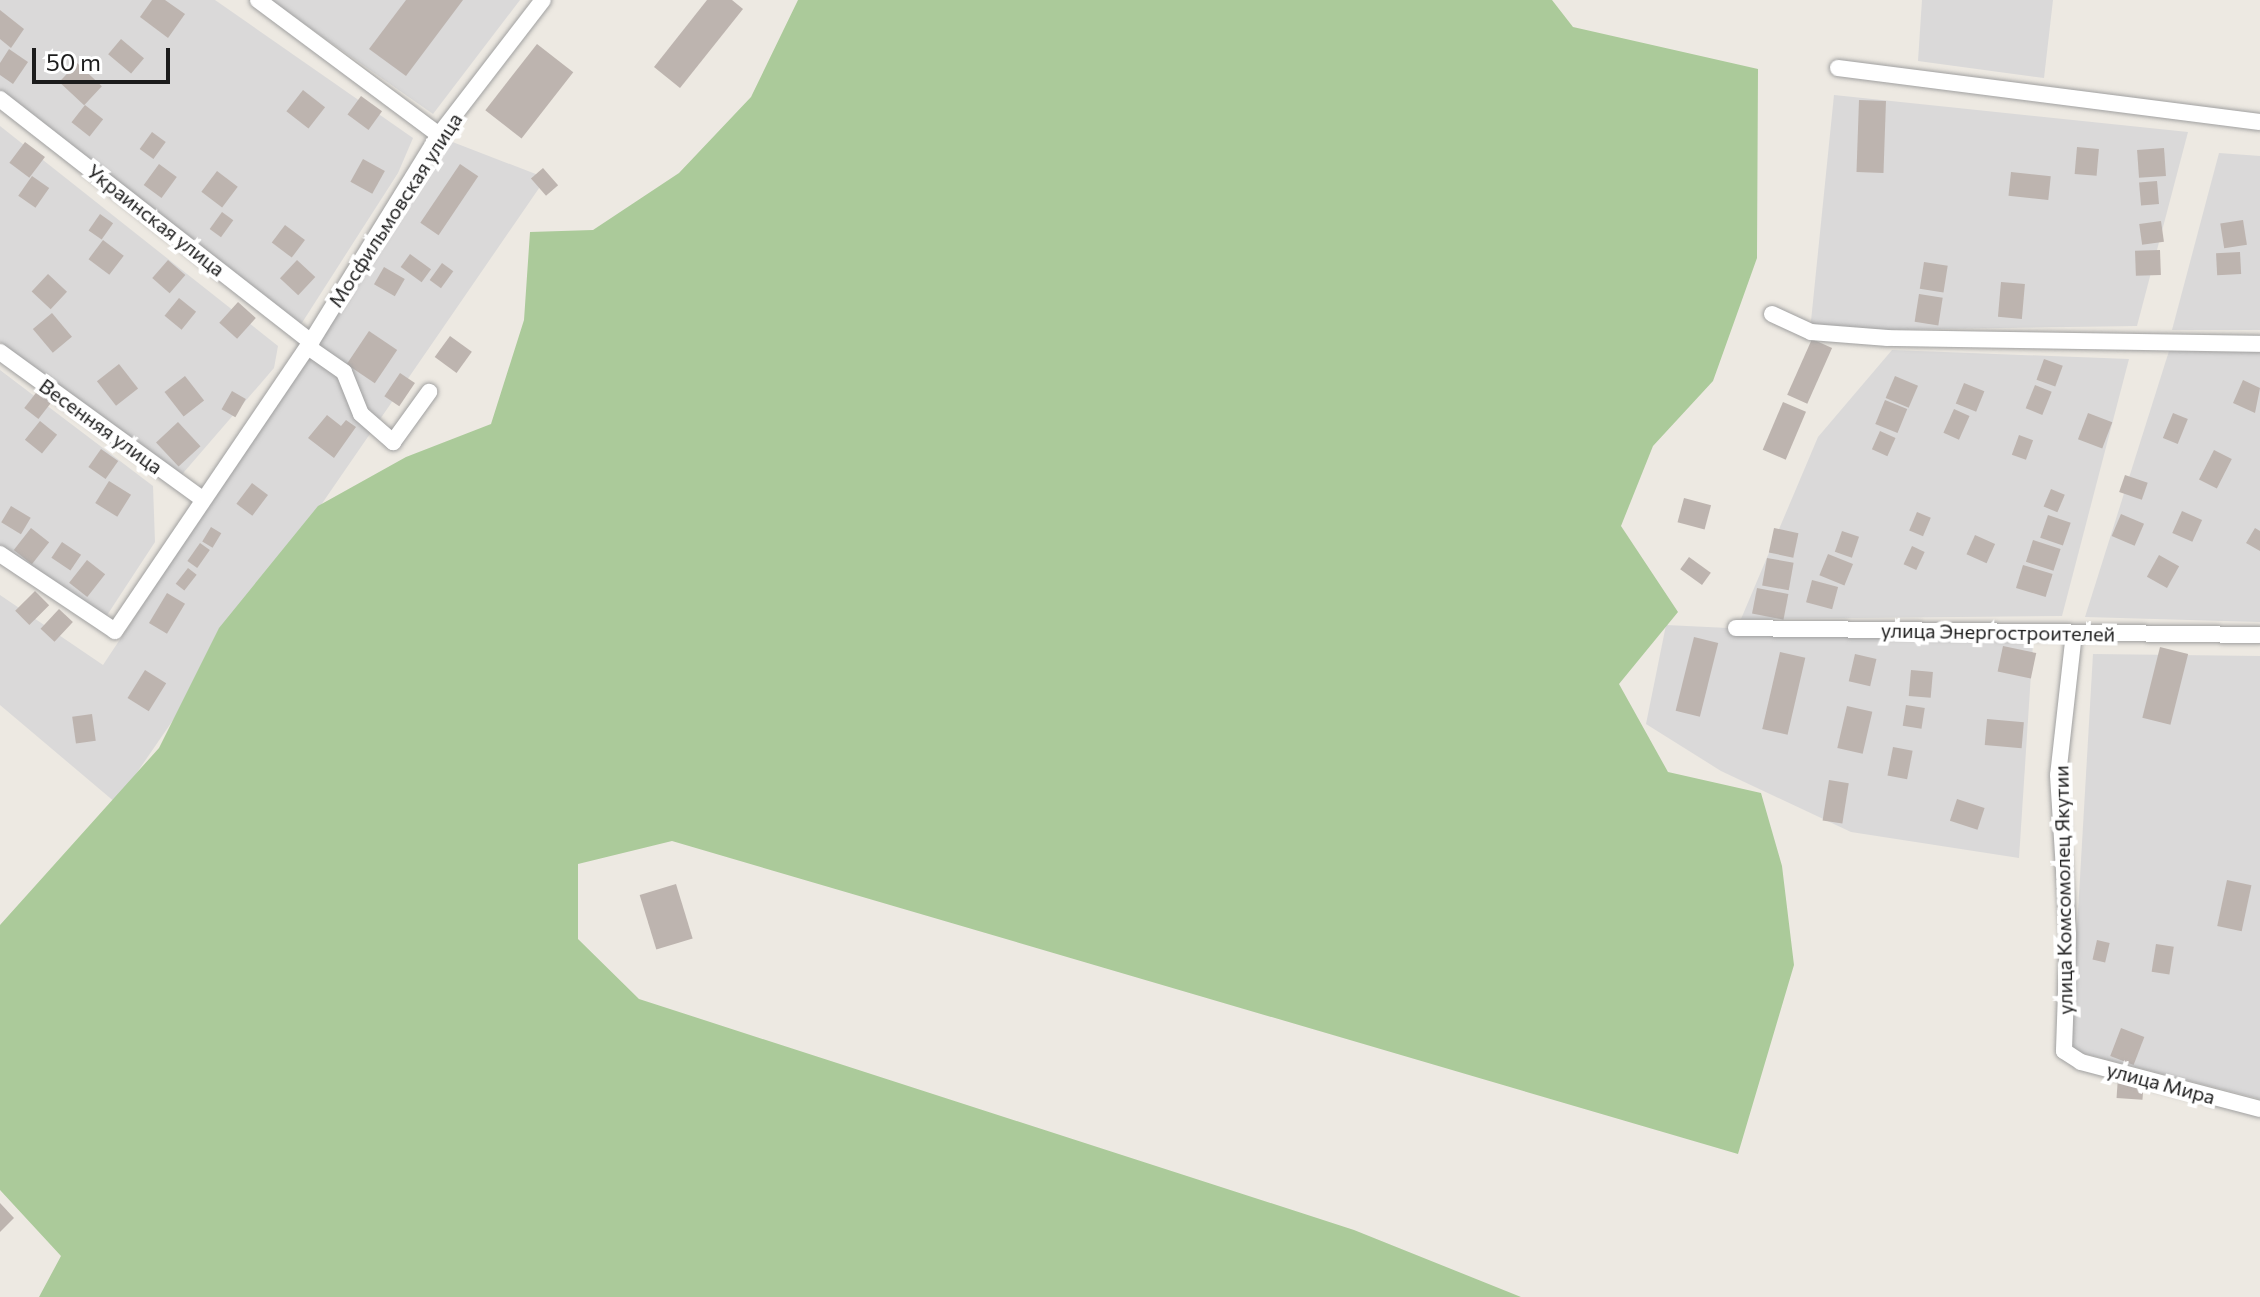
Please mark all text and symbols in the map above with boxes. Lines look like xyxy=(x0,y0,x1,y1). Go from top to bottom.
scale bar xyxy=(36,32,174,82)
text: 50 m xyxy=(46,47,101,76)
street label: Мосфильмовская улица xyxy=(323,108,467,312)
street label: Украинская улица xyxy=(82,159,230,281)
street label: Весенняя улица xyxy=(35,373,167,479)
street label: улица Энергостроителей xyxy=(1881,618,2115,646)
street label: улица Комсомолец Якутии xyxy=(2049,765,2077,1015)
street label: улица Мира xyxy=(2104,1057,2218,1109)

